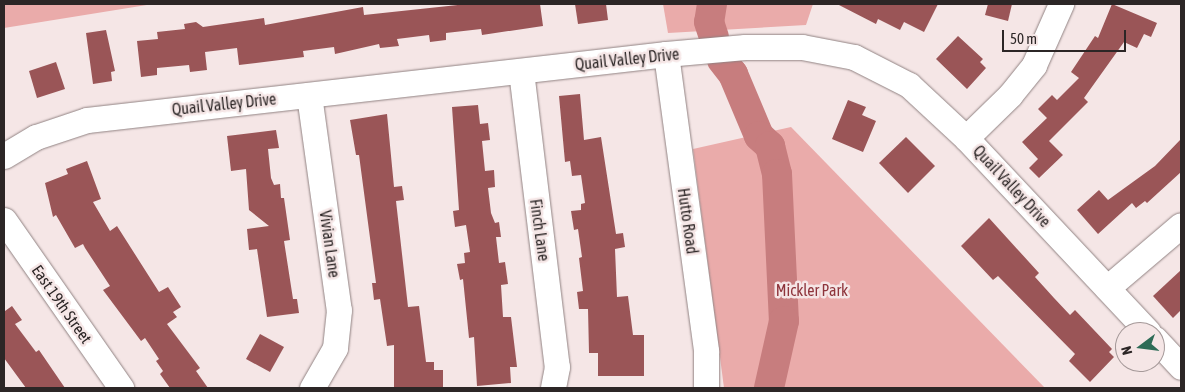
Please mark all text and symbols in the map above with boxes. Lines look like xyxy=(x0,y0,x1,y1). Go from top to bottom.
scale bar xyxy=(1005,20,1129,52)
text: 50 m xyxy=(1010,30,1037,47)
street label: Quail Valley Drive xyxy=(574,44,680,74)
street label: Quail Valley Drive xyxy=(171,89,277,119)
street label: Quail Valley Drive xyxy=(969,141,1055,231)
street label: Hutto Road xyxy=(674,187,702,255)
street label: Finch Lane xyxy=(526,198,554,262)
street label: Vivian Lane xyxy=(316,209,344,279)
street label: East 19th Street xyxy=(28,261,96,347)
park label: Mickler Park xyxy=(776,280,848,300)
north arrow xyxy=(1115,322,1165,372)
text: N xyxy=(1118,345,1135,357)

